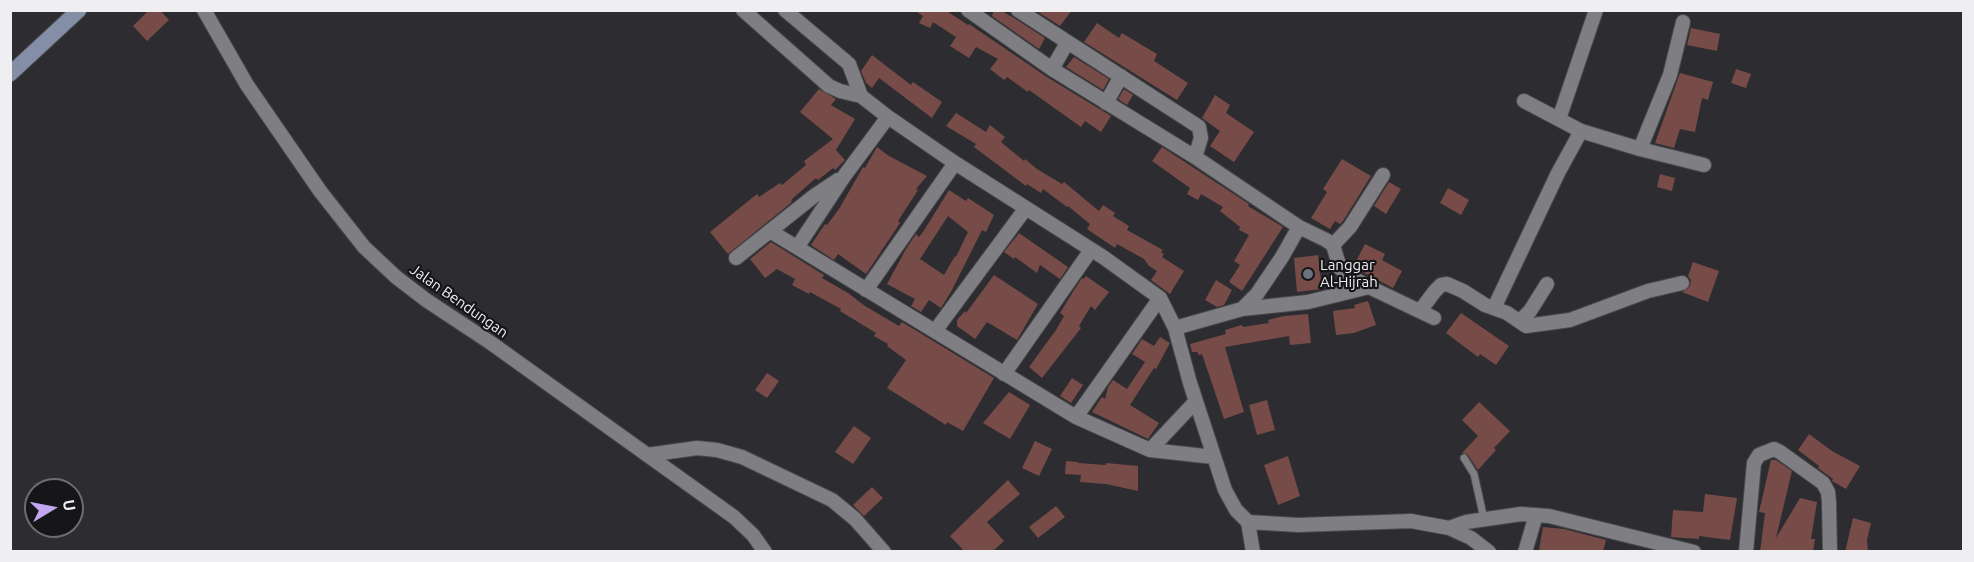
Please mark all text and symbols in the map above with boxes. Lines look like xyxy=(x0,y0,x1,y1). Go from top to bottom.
place label: Langgar Al-Hijrah xyxy=(1320,256,1378,291)
street label: Jalan Bendungan xyxy=(406,260,512,342)
marker: Langgar Al-Hijrah xyxy=(1301,267,1315,281)
north arrow xyxy=(24,478,84,538)
text: U xyxy=(60,498,80,512)

